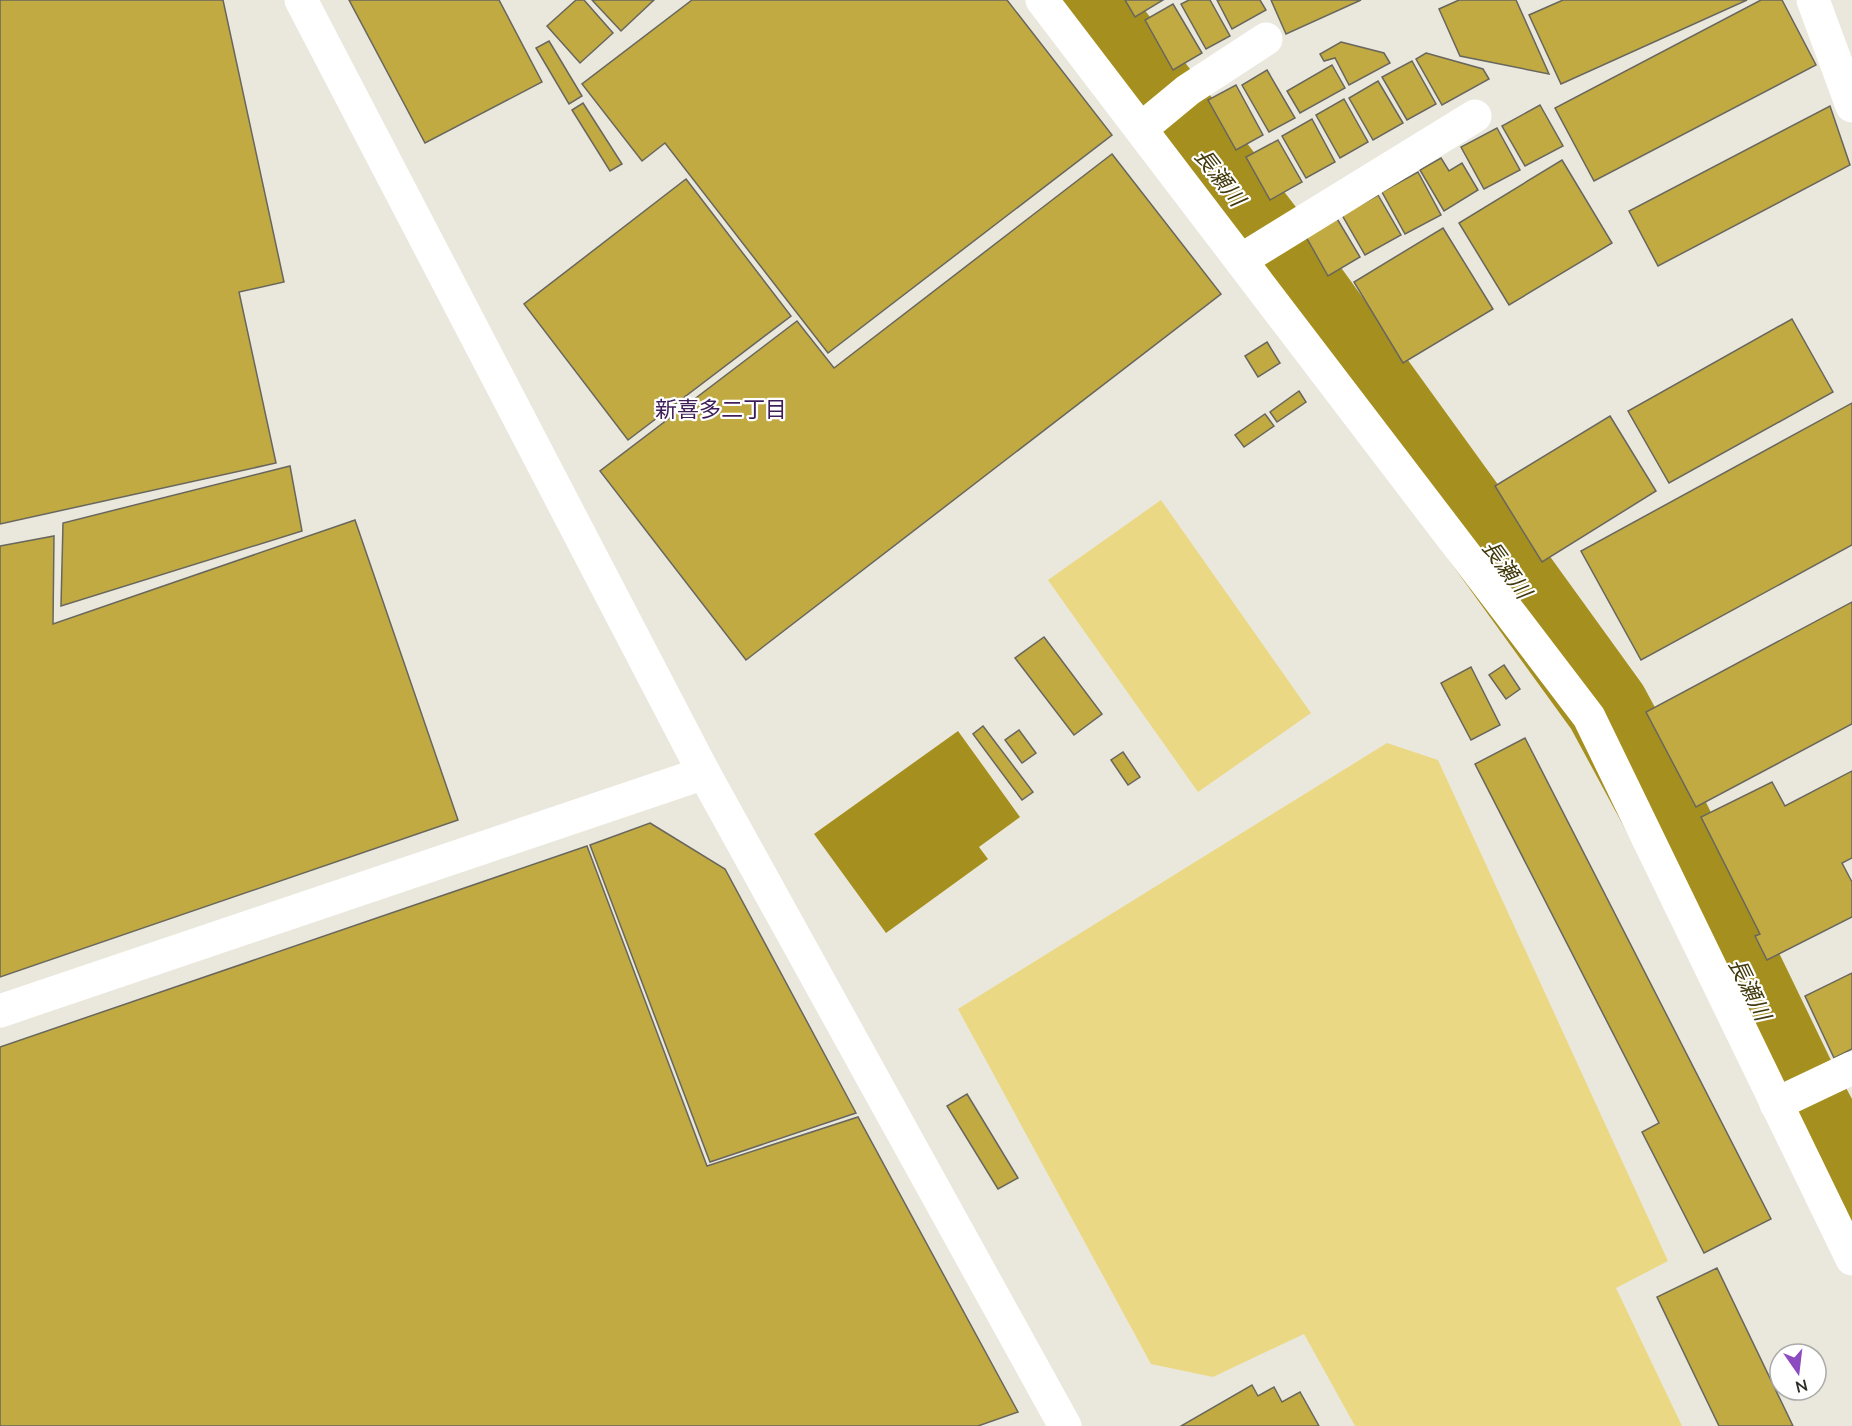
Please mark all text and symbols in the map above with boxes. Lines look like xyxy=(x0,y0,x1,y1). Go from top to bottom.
water label: 長瀬川 xyxy=(1187,142,1253,214)
district label: 新喜多二丁目 xyxy=(655,395,787,425)
water label: 長瀬川 xyxy=(1475,534,1539,607)
water label: 長瀬川 xyxy=(1721,953,1778,1027)
north arrow xyxy=(1768,1342,1828,1402)
text: N xyxy=(1793,1373,1810,1398)

